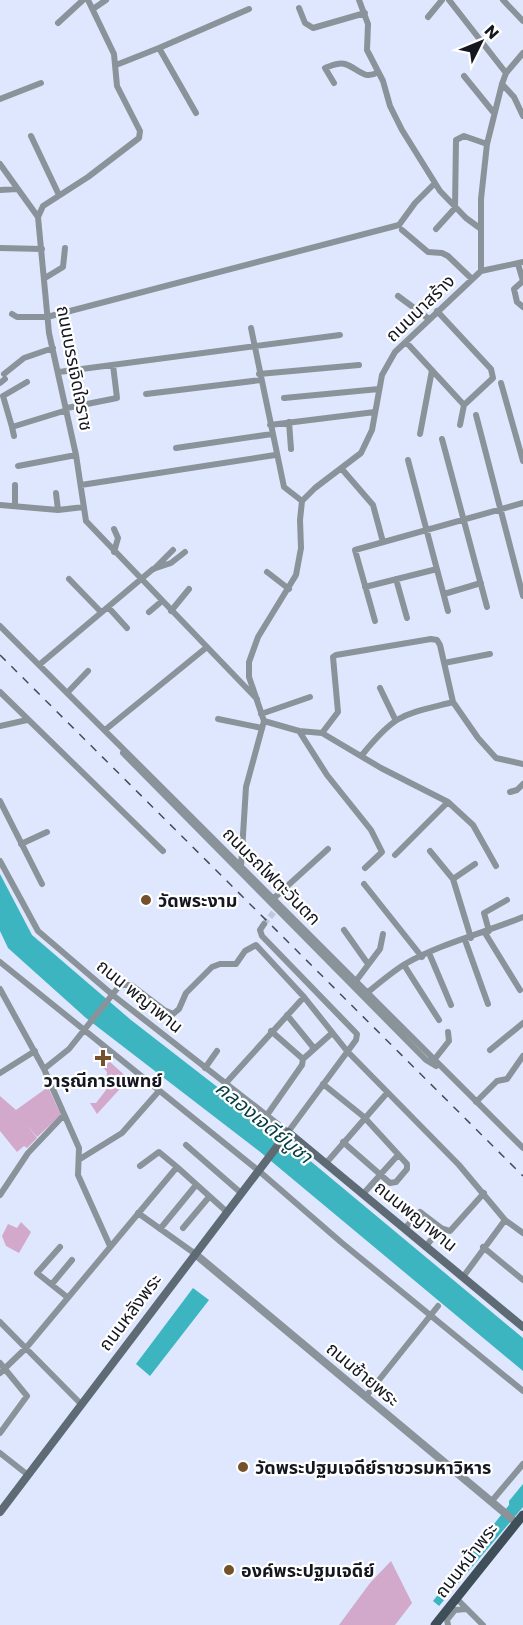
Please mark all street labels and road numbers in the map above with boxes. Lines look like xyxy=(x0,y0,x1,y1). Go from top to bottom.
street label: ถนนนาสร้าง xyxy=(380,269,460,347)
street label: ถนนบรรเจิดใจราช xyxy=(51,303,99,433)
street label: ถนนรถไฟตะวันตก xyxy=(217,821,327,931)
street label: ถนน พญาพาน xyxy=(91,953,189,1039)
street label: ถนนพญาพาน xyxy=(369,1175,463,1257)
street label: ถนนหลังพระ xyxy=(93,1268,167,1356)
street label: ถนนซ้ายพระ xyxy=(321,1336,405,1412)
street label: ถนนหน้าพระ xyxy=(429,1517,503,1603)

